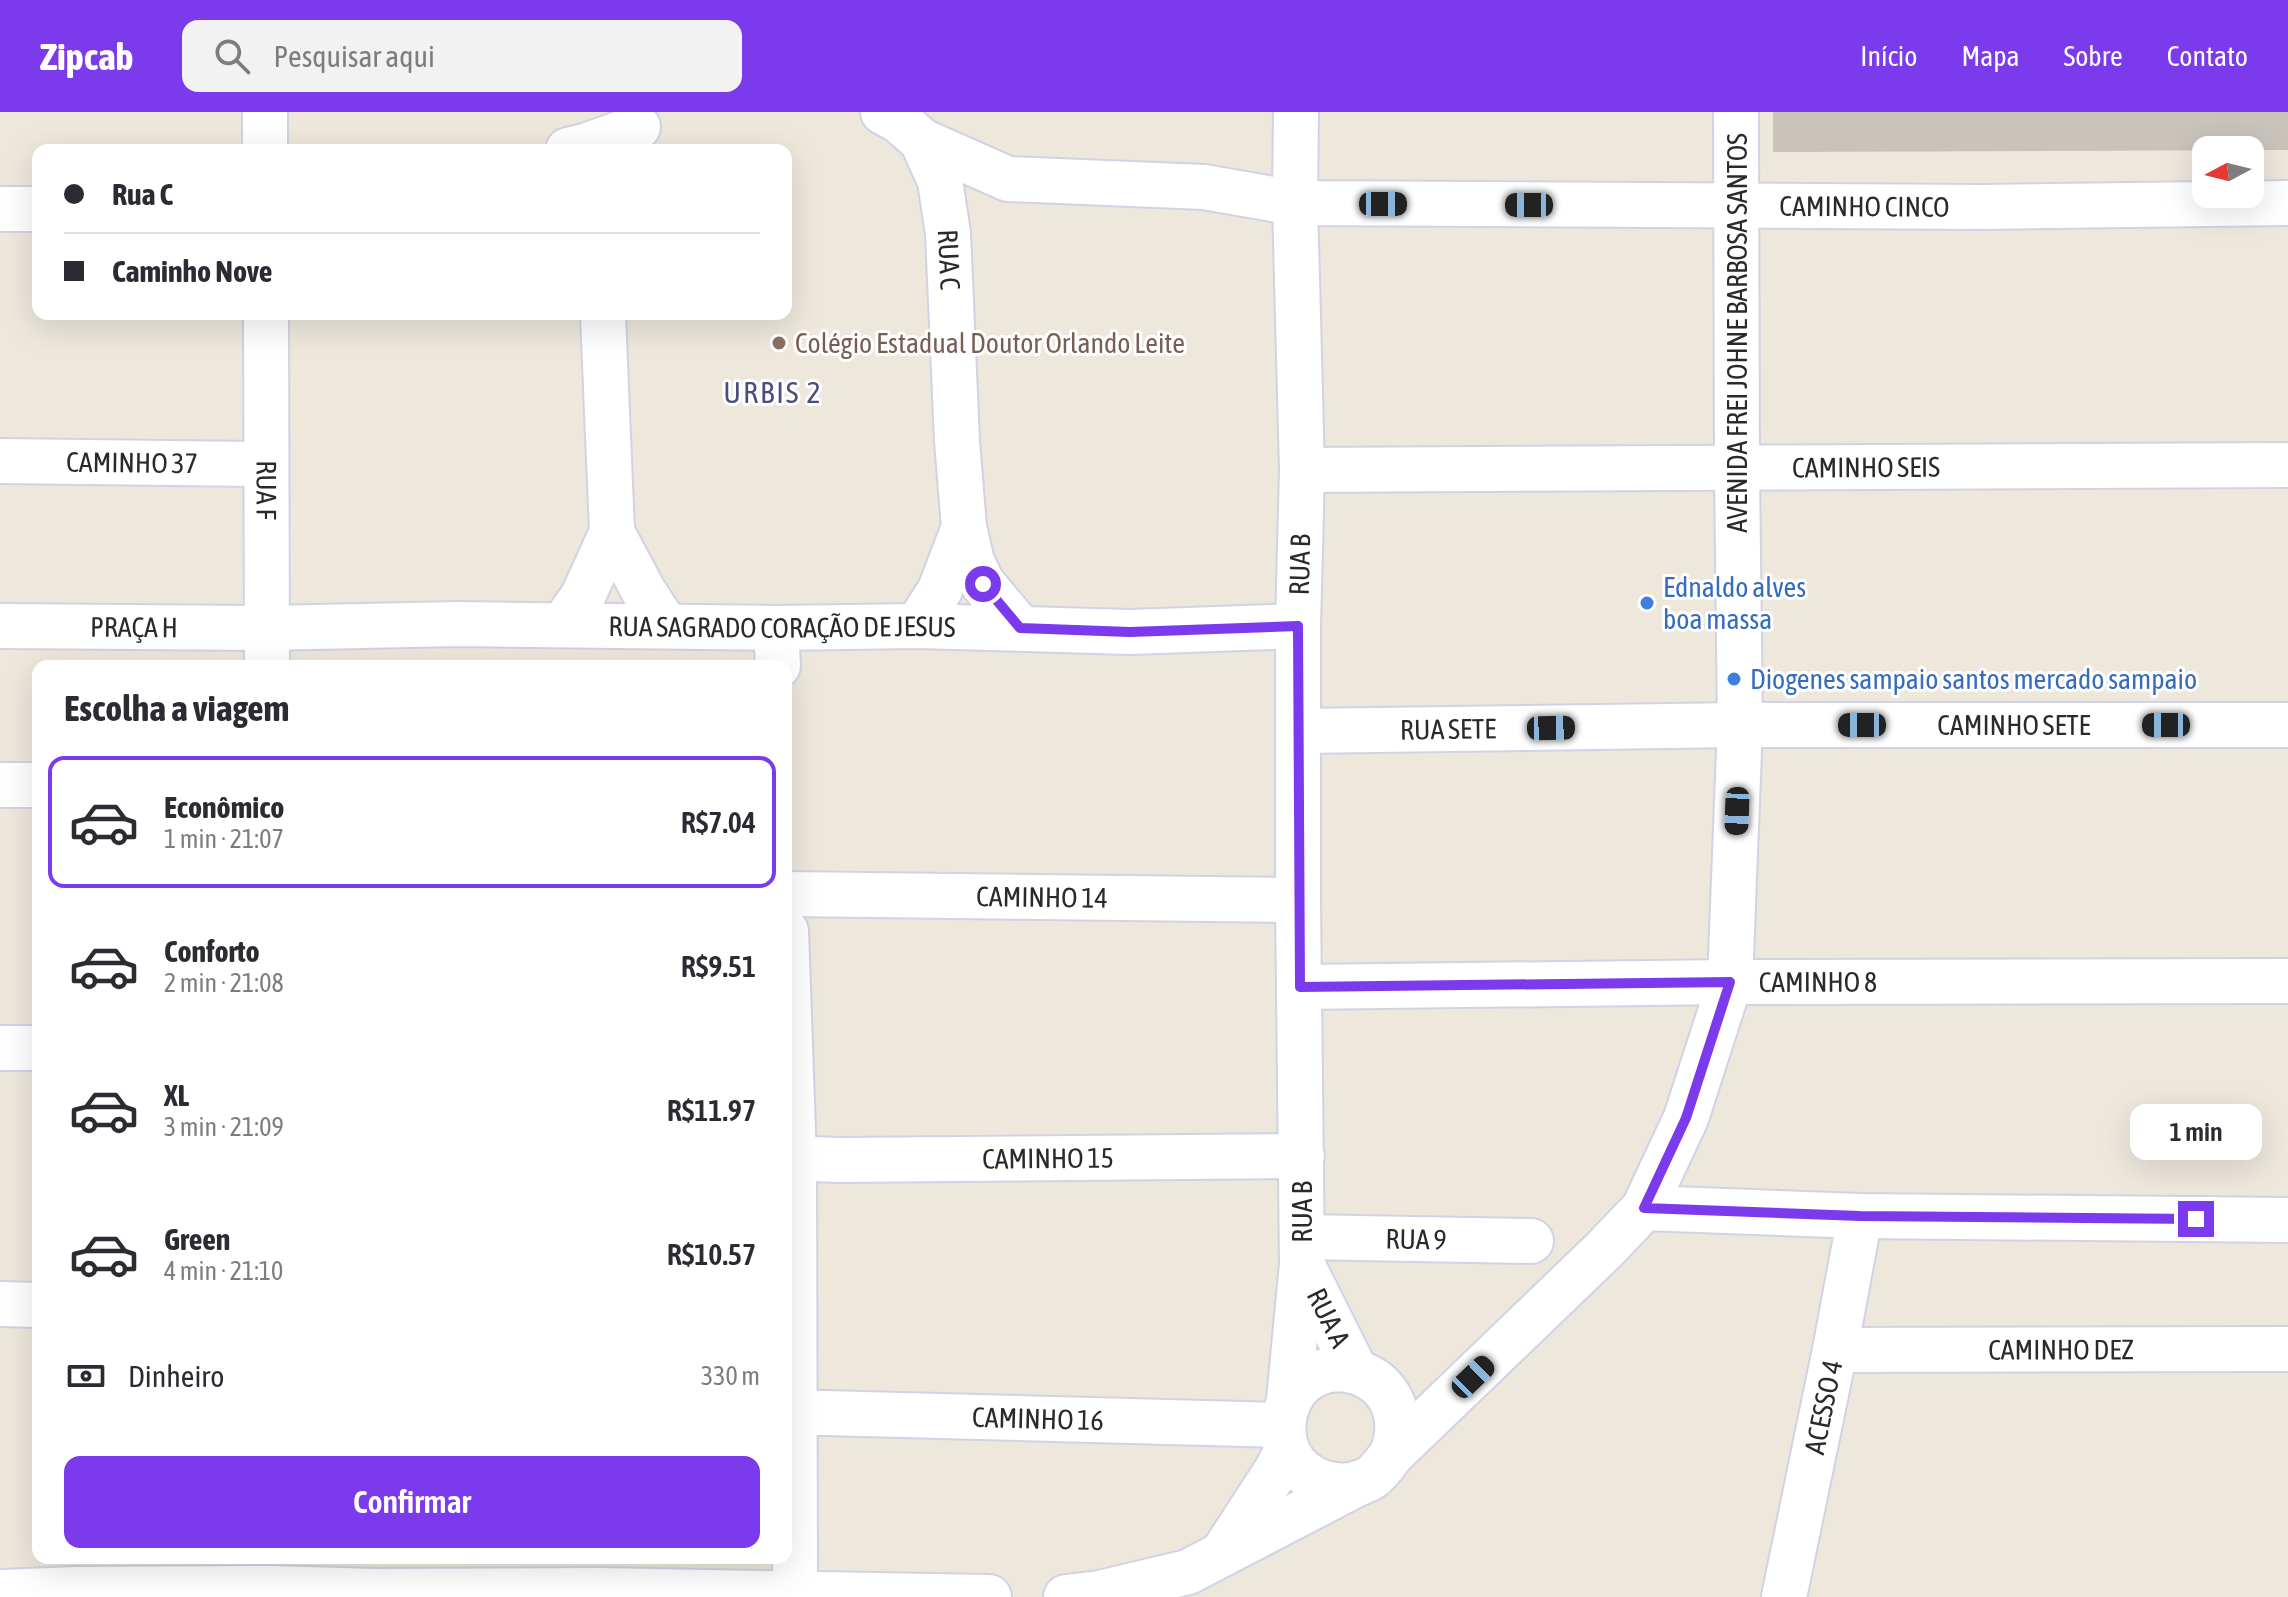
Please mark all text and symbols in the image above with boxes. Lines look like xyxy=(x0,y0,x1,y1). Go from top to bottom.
search box xyxy=(182,20,742,92)
icon: search xyxy=(210,34,254,78)
text: Zipcab xyxy=(40,35,134,78)
text: Pesquisar aqui xyxy=(274,39,435,73)
text: Início xyxy=(1860,40,1917,72)
text: Mapa xyxy=(1961,40,2019,72)
text: Sobre xyxy=(2063,40,2123,72)
text: Contato xyxy=(2167,40,2248,72)
street label: AVENIDA FREI JOHNE BARBOSA SANTOS xyxy=(1721,133,1753,533)
north arrow xyxy=(2192,136,2264,208)
map controls xyxy=(2192,136,2264,208)
text: Rua C xyxy=(112,177,173,211)
street label: CAMINHO CINCO xyxy=(1779,190,1949,223)
car xyxy=(1359,192,1407,216)
car xyxy=(1505,193,1553,217)
street label: RUA C xyxy=(932,229,966,291)
text: Caminho Nove xyxy=(112,254,272,288)
place label: Colégio Estadual Doutor Orlando Leite xyxy=(795,327,1185,359)
marker: Colégio Estadual Doutor Orlando Leite xyxy=(770,334,788,352)
district label: URBIS 2 xyxy=(723,375,823,409)
street label: CAMINHO 37 xyxy=(66,446,198,479)
street label: CAMINHO SEIS xyxy=(1792,451,1940,484)
street label: RUA F xyxy=(250,460,283,520)
street label: RUA B xyxy=(1283,534,1316,596)
route start xyxy=(965,566,1001,602)
place label: Ednaldo alves boa massa xyxy=(1663,571,1806,635)
marker: Ednaldo alves boa massa xyxy=(1638,594,1656,612)
street label: RUA SAGRADO CORAÇÃO DE JESUS xyxy=(608,610,956,644)
street label: PRAÇA H xyxy=(90,611,178,643)
place label: Diogenes sampaio santos mercado sampaio xyxy=(1750,663,2197,695)
marker: Diogenes sampaio santos mercado sampaio xyxy=(1725,670,1743,688)
text: Escolha a viagem xyxy=(64,687,290,729)
street label: CAMINHO SETE xyxy=(1937,709,2091,741)
street label: RUA SETE xyxy=(1400,712,1496,746)
car xyxy=(1838,713,1886,737)
car xyxy=(2142,713,2190,737)
car xyxy=(1527,716,1575,740)
icon: car xyxy=(68,786,140,858)
car xyxy=(1724,787,1750,835)
text: Econômico xyxy=(164,790,284,824)
text: R$7.04 xyxy=(681,805,756,839)
text: 1 min · 21:07 xyxy=(164,824,284,854)
street label: CAMINHO 14 xyxy=(976,880,1108,914)
icon: car xyxy=(68,930,140,1002)
text: Conforto xyxy=(164,934,260,968)
text: R$9.51 xyxy=(681,949,756,983)
street label: CAMINHO 8 xyxy=(1759,966,1877,998)
text: 2 min · 21:08 xyxy=(164,968,284,998)
icon: car xyxy=(68,1074,140,1146)
text: XL xyxy=(164,1078,189,1112)
text: R$11.97 xyxy=(667,1093,756,1127)
callout: 1 min xyxy=(2130,1103,2262,1159)
text: 3 min · 21:09 xyxy=(164,1112,284,1142)
text: 1 min xyxy=(2169,1117,2223,1147)
street label: CAMINHO 15 xyxy=(982,1142,1114,1175)
street label: RUA B xyxy=(1286,1181,1318,1243)
route end xyxy=(2178,1201,2214,1237)
icon: car xyxy=(68,1218,140,1290)
text: Green xyxy=(164,1222,230,1256)
street label: RUA 9 xyxy=(1385,1222,1447,1256)
text: R$10.57 xyxy=(667,1237,756,1271)
text: 4 min · 21:10 xyxy=(164,1256,283,1286)
street label: RUA A xyxy=(1301,1283,1357,1353)
street label: CAMINHO DEZ xyxy=(1988,1333,2134,1366)
car xyxy=(1447,1352,1499,1402)
icon: cash xyxy=(64,1354,108,1398)
street label: ACESSO 4 xyxy=(1798,1357,1849,1457)
text: Dinheiro xyxy=(128,1359,224,1393)
text: 330 m xyxy=(701,1361,760,1391)
street label: CAMINHO 16 xyxy=(972,1401,1104,1436)
button: Confirmar xyxy=(64,1456,760,1548)

